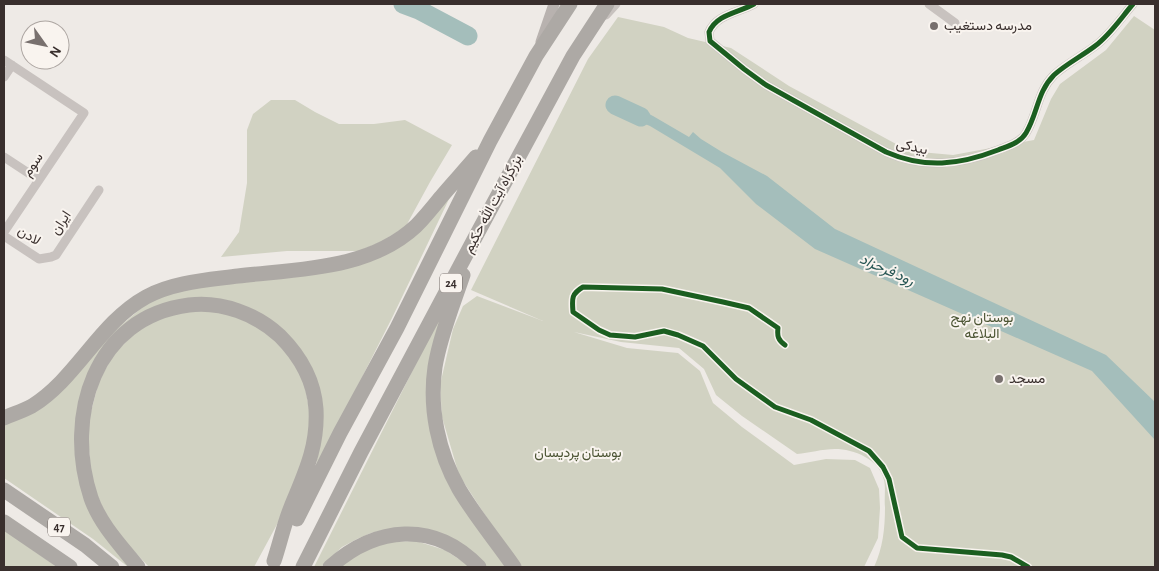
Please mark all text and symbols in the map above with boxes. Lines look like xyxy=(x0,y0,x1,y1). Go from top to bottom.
place label: مدرسه دستغیب xyxy=(944,19,1032,34)
north arrow xyxy=(20,20,70,70)
marker: مدرسه دستغیب xyxy=(928,20,940,32)
text: N xyxy=(47,44,64,59)
street label: بیدکی xyxy=(895,137,929,158)
street label: سوم xyxy=(20,150,47,180)
street label: بزرگراه آیت الله حکیم xyxy=(459,152,526,256)
street label: ایران xyxy=(48,209,75,238)
street label: لادن xyxy=(15,224,43,249)
water label: رود فرحزاد xyxy=(857,251,917,290)
road number: 24 xyxy=(440,274,462,292)
park label: بوستان نهج البلاغه xyxy=(951,311,1013,342)
place label: مسجد xyxy=(1009,372,1045,387)
marker: مسجد xyxy=(993,373,1005,385)
park label: بوستان پردیسان xyxy=(534,446,622,462)
road number: 47 xyxy=(48,518,70,536)

